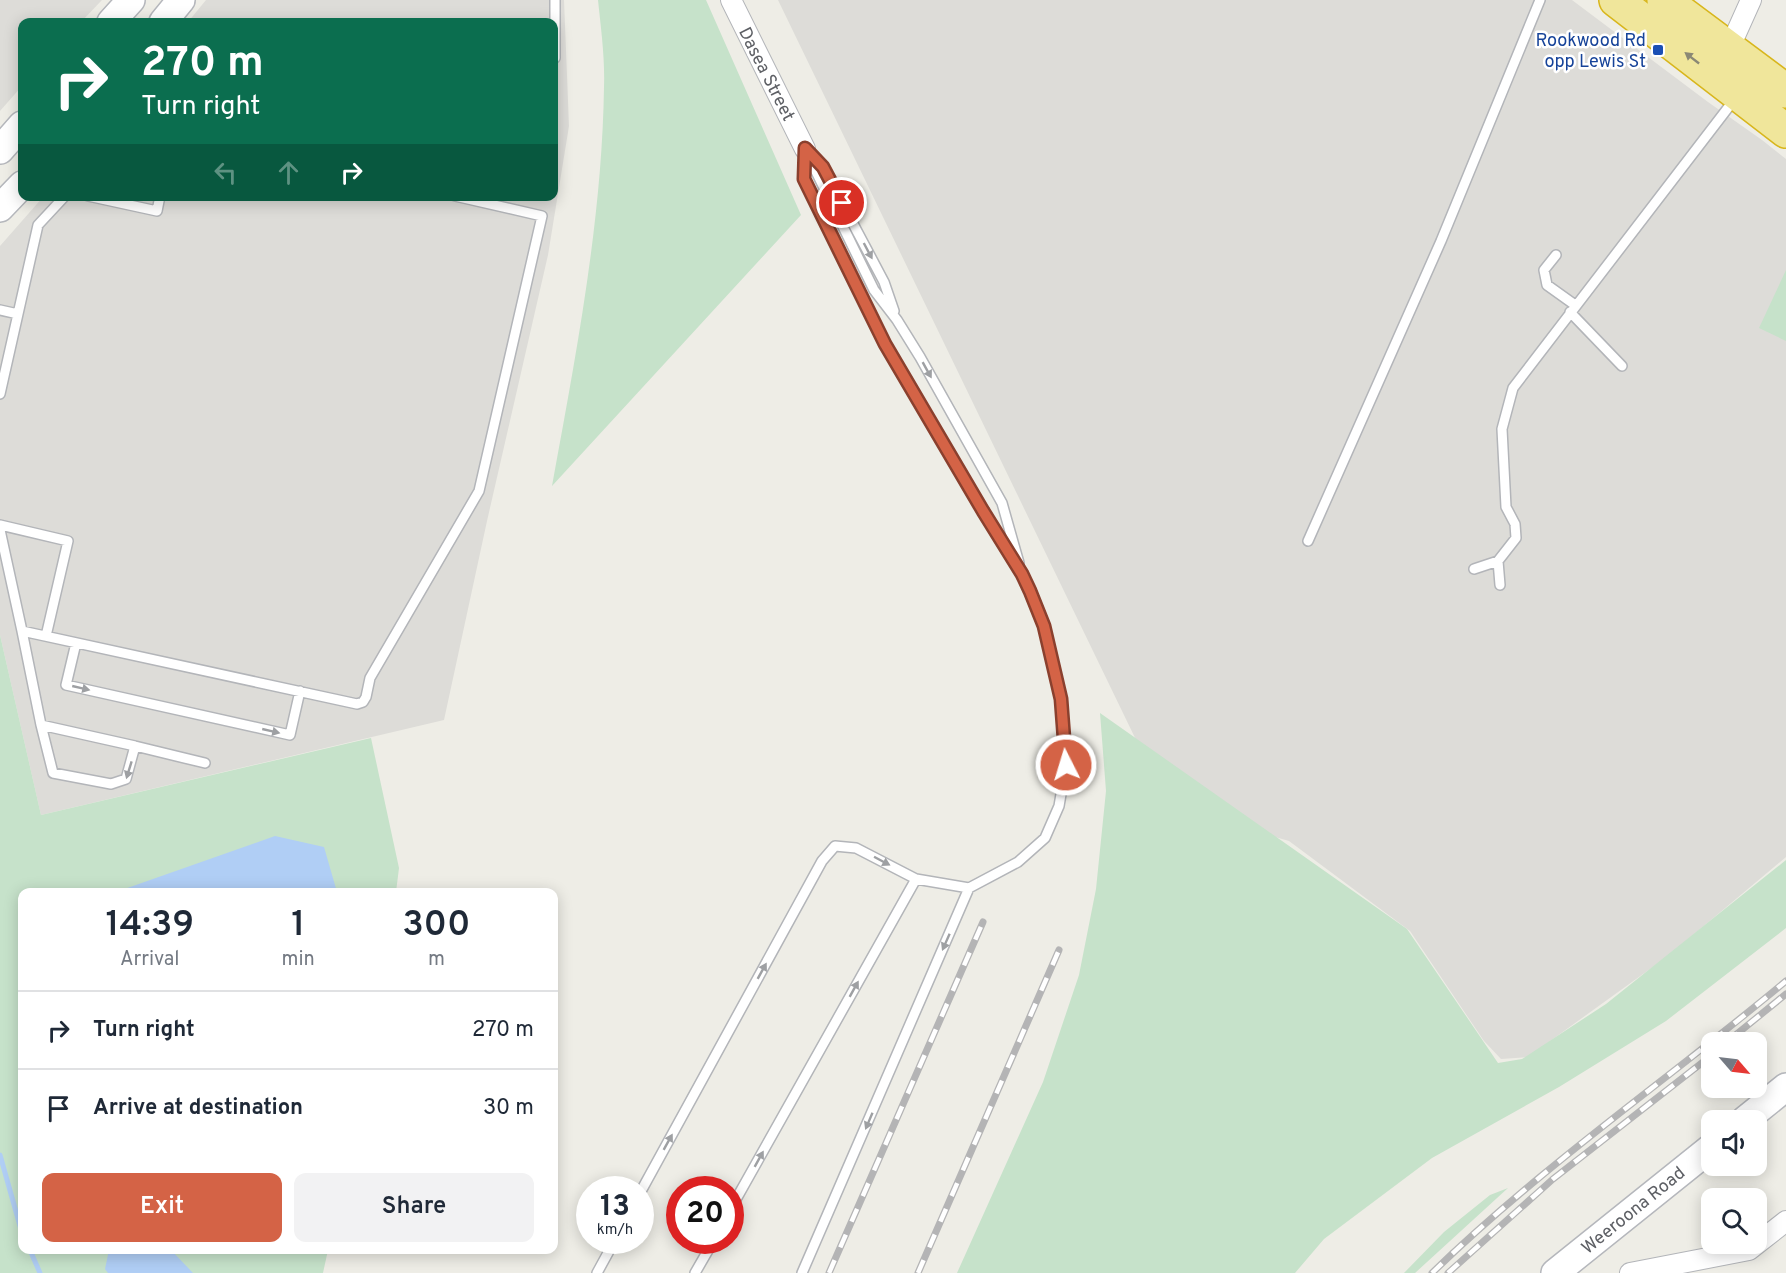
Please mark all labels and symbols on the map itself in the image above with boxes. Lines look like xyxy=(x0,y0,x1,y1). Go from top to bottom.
street label: Dasea Street xyxy=(732,24,799,126)
place label: Rookwood Rd opp Lewis St xyxy=(1535,30,1646,74)
marker: Rookwood Rd opp Lewis St xyxy=(1651,43,1665,57)
one-way arrow xyxy=(1684,52,1700,65)
pin xyxy=(816,177,867,228)
one-way arrow xyxy=(863,243,872,260)
one-way arrow xyxy=(922,362,932,379)
one-way arrow xyxy=(71,684,90,693)
one-way arrow xyxy=(262,727,281,736)
position arrow xyxy=(1034,733,1098,797)
one-way arrow xyxy=(124,761,133,779)
one-way arrow xyxy=(873,856,890,866)
one-way arrow xyxy=(941,933,950,951)
one-way arrow xyxy=(757,962,767,979)
one-way arrow xyxy=(849,981,860,997)
north arrow xyxy=(1701,1032,1767,1098)
one-way arrow xyxy=(863,1112,873,1130)
one-way arrow xyxy=(663,1133,673,1150)
one-way arrow xyxy=(754,1150,764,1167)
street label: Weeroona Road xyxy=(1577,1162,1691,1260)
speed limit sign: 20 xyxy=(666,1176,744,1254)

